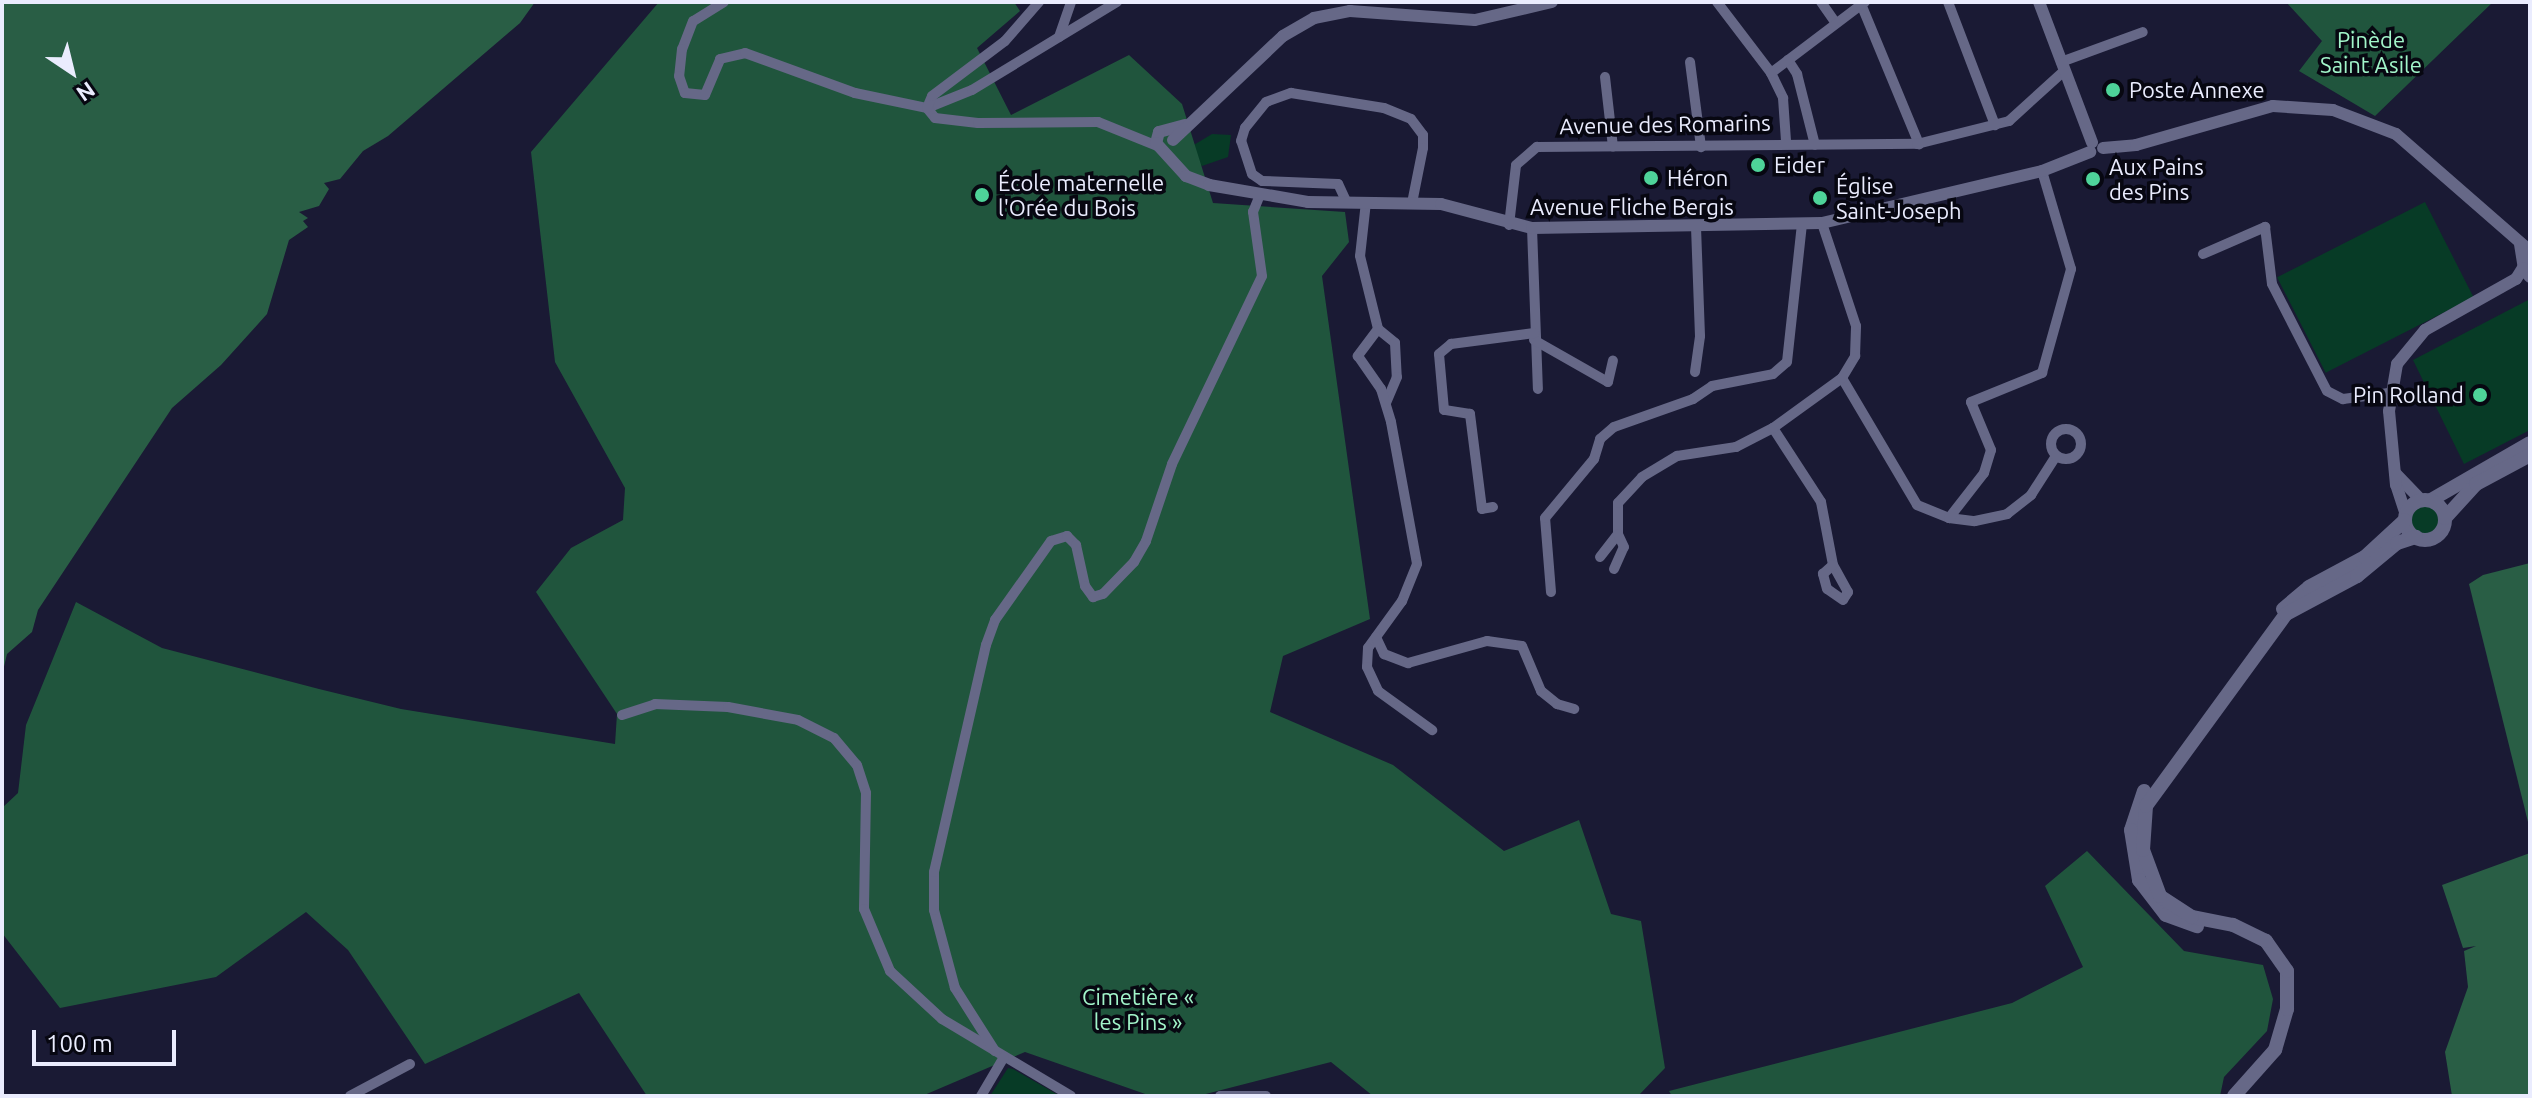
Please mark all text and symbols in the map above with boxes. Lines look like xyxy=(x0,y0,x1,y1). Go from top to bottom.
park label: Pinède Saint Asile xyxy=(2320,26,2422,78)
north arrow xyxy=(32,32,112,112)
text: N xyxy=(72,77,100,107)
place label: Poste Annexe xyxy=(2129,77,2265,103)
marker: Poste Annexe xyxy=(2104,81,2122,99)
street label: Avenue des Romarins xyxy=(1559,109,1771,139)
place label: Eider xyxy=(1774,152,1825,178)
place label: Aux Pains des Pins xyxy=(2109,153,2204,204)
marker: Eider xyxy=(1749,156,1767,174)
place label: Héron xyxy=(1667,165,1728,191)
place label: École maternelle l'Orée du Bois xyxy=(998,169,1164,220)
marker: Héron xyxy=(1642,169,1660,187)
marker: Aux Pains des Pins xyxy=(2084,170,2102,188)
place label: Église Saint-Joseph xyxy=(1836,172,1962,224)
marker: École maternelle l'Orée du Bois xyxy=(973,186,991,204)
marker: Église Saint-Joseph xyxy=(1811,189,1829,207)
street label: Avenue Fliche Bergis xyxy=(1530,194,1734,220)
place label: Pin Rolland xyxy=(2353,382,2464,408)
marker: Pin Rolland xyxy=(2471,386,2489,404)
park label: Cimetière « les Pins » xyxy=(1082,983,1194,1034)
scale bar xyxy=(36,1014,180,1064)
text: 100 m xyxy=(46,1030,113,1057)

